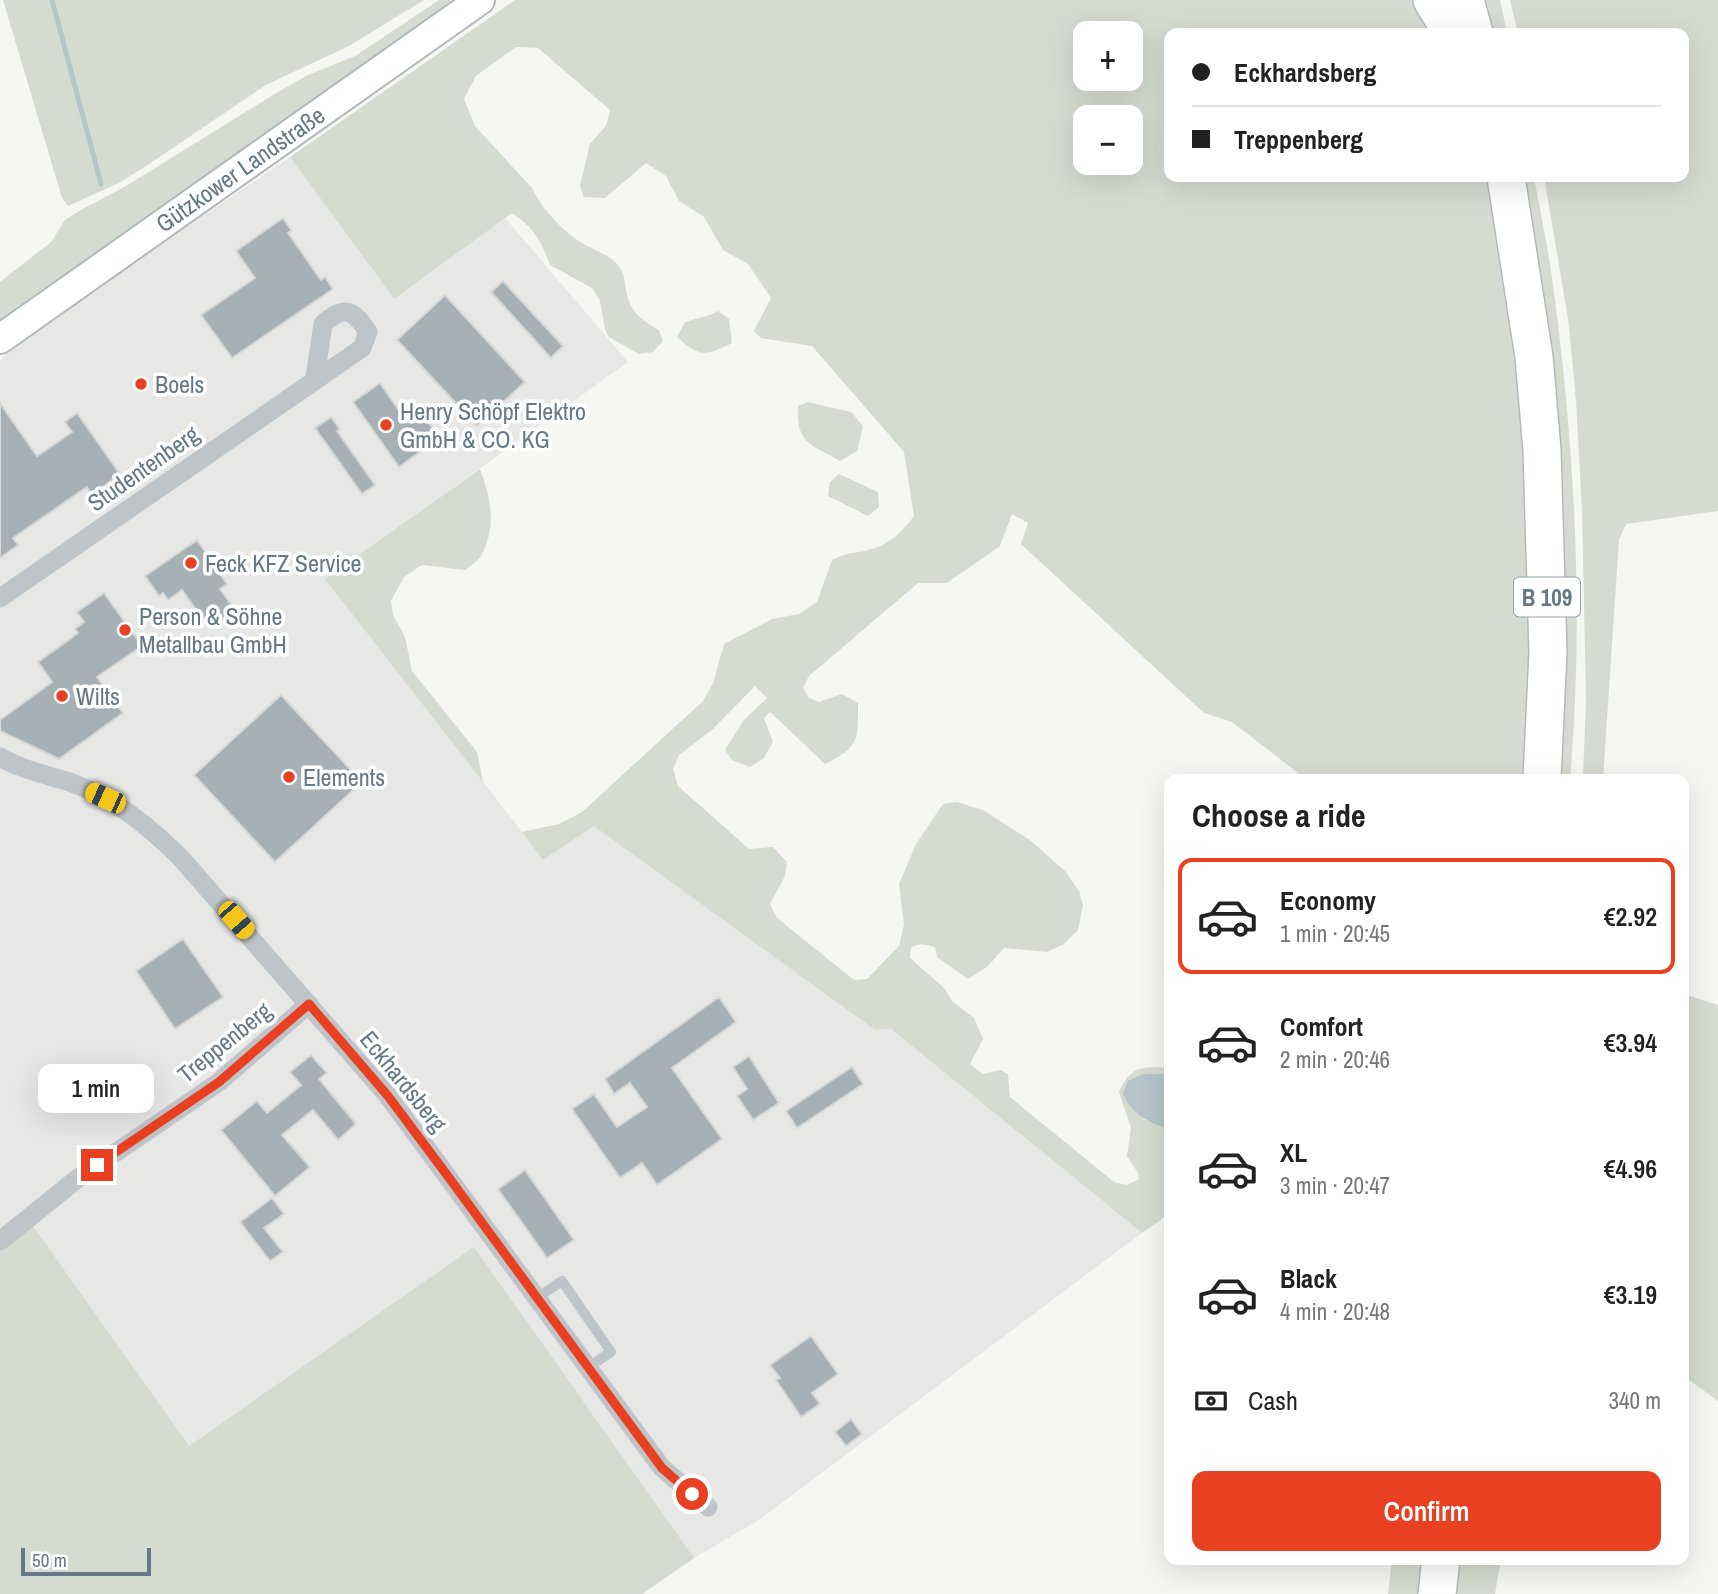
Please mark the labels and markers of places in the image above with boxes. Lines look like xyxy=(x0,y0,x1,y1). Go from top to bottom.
place label: Boels xyxy=(155,368,204,400)
marker: Boels xyxy=(133,376,149,392)
place label: Henry Schöpf Elektro GmbH & CO. KG xyxy=(400,395,586,455)
marker: Henry Schöpf Elektro GmbH & CO. KG xyxy=(378,417,394,433)
place label: Feck KFZ Service xyxy=(205,547,362,579)
marker: Feck KFZ Service xyxy=(183,555,199,571)
place label: Person & Söhne Metallbau GmbH xyxy=(139,600,287,660)
marker: Person & Söhne Metallbau GmbH xyxy=(117,622,133,638)
place label: Wilts xyxy=(76,680,120,712)
marker: Wilts xyxy=(54,688,70,704)
place label: Elements xyxy=(303,761,385,793)
marker: Elements xyxy=(281,769,297,785)

